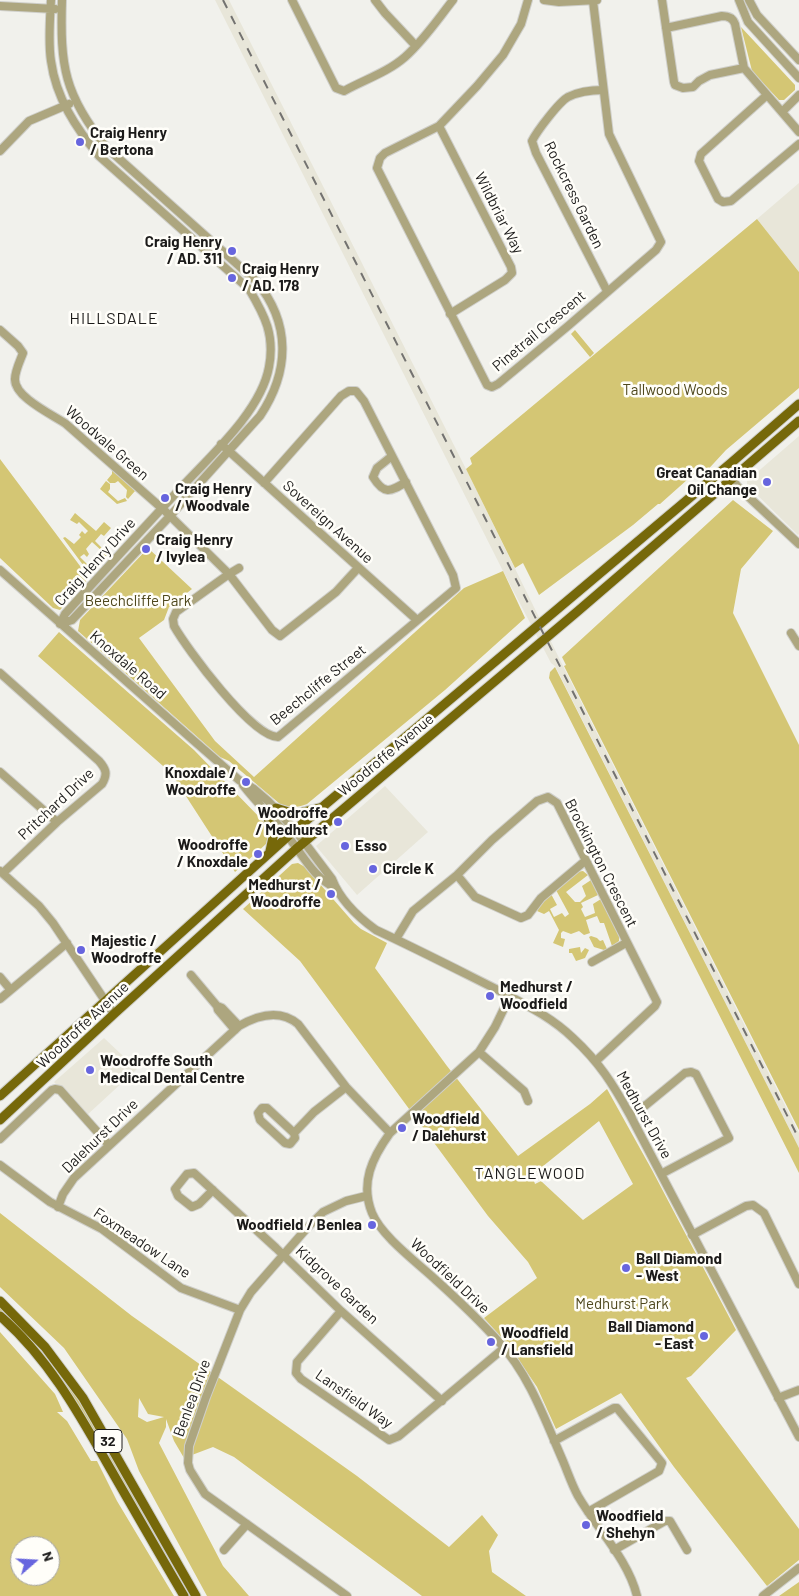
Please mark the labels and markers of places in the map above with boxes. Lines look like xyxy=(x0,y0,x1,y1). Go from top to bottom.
place label: Craig Henry / Bertona xyxy=(90,124,167,159)
marker: Craig Henry / Bertona xyxy=(74,136,86,148)
place label: Craig Henry / AD. 311 xyxy=(145,233,222,268)
marker: Craig Henry / AD. 311 xyxy=(226,245,238,257)
place label: Craig Henry / AD. 178 xyxy=(242,260,319,295)
marker: Craig Henry / AD. 178 xyxy=(226,272,238,284)
place label: Great Canadian Oil Change xyxy=(656,464,757,499)
marker: Great Canadian Oil Change xyxy=(761,476,773,488)
place label: Craig Henry / Woodvale xyxy=(175,480,252,515)
marker: Craig Henry / Woodvale xyxy=(159,492,171,504)
place label: Craig Henry / Ivylea xyxy=(156,531,233,566)
marker: Craig Henry / Ivylea xyxy=(140,543,152,555)
place label: Knoxdale / Woodroffe xyxy=(165,764,236,799)
marker: Knoxdale / Woodroffe xyxy=(240,776,252,788)
place label: Woodroffe / Medhurst xyxy=(255,804,328,839)
marker: Woodroffe / Medhurst xyxy=(332,816,344,828)
place label: Woodroffe / Knoxdale xyxy=(177,836,248,871)
place label: Esso xyxy=(355,837,387,855)
marker: Esso xyxy=(339,840,351,852)
marker: Woodroffe / Knoxdale xyxy=(252,848,264,860)
place label: Circle K xyxy=(383,860,434,878)
marker: Circle K xyxy=(367,863,379,875)
place label: Medhurst / Woodroffe xyxy=(248,876,321,911)
marker: Medhurst / Woodroffe xyxy=(325,888,337,900)
place label: Majestic / Woodroffe xyxy=(91,932,161,967)
marker: Majestic / Woodroffe xyxy=(75,944,87,956)
place label: Medhurst / Woodfield xyxy=(500,978,573,1013)
marker: Medhurst / Woodfield xyxy=(484,990,496,1002)
place label: Woodroffe South Medical Dental Centre xyxy=(100,1052,245,1087)
marker: Woodroffe South Medical Dental Centre xyxy=(84,1064,96,1076)
place label: Woodfield / Dalehurst xyxy=(412,1110,486,1145)
marker: Woodfield / Dalehurst xyxy=(396,1122,408,1134)
place label: Woodfield / Benlea xyxy=(236,1216,362,1234)
marker: Woodfield / Benlea xyxy=(366,1219,378,1231)
place label: Ball Diamond - West xyxy=(636,1250,722,1285)
marker: Ball Diamond - West xyxy=(620,1262,632,1274)
place label: Ball Diamond - East xyxy=(608,1318,694,1353)
place label: Woodfield / Lansfield xyxy=(501,1324,573,1359)
marker: Ball Diamond - East xyxy=(698,1330,710,1342)
marker: Woodfield / Lansfield xyxy=(485,1336,497,1348)
place label: Woodfield / Shehyn xyxy=(596,1507,663,1542)
marker: Woodfield / Shehyn xyxy=(580,1519,592,1531)

